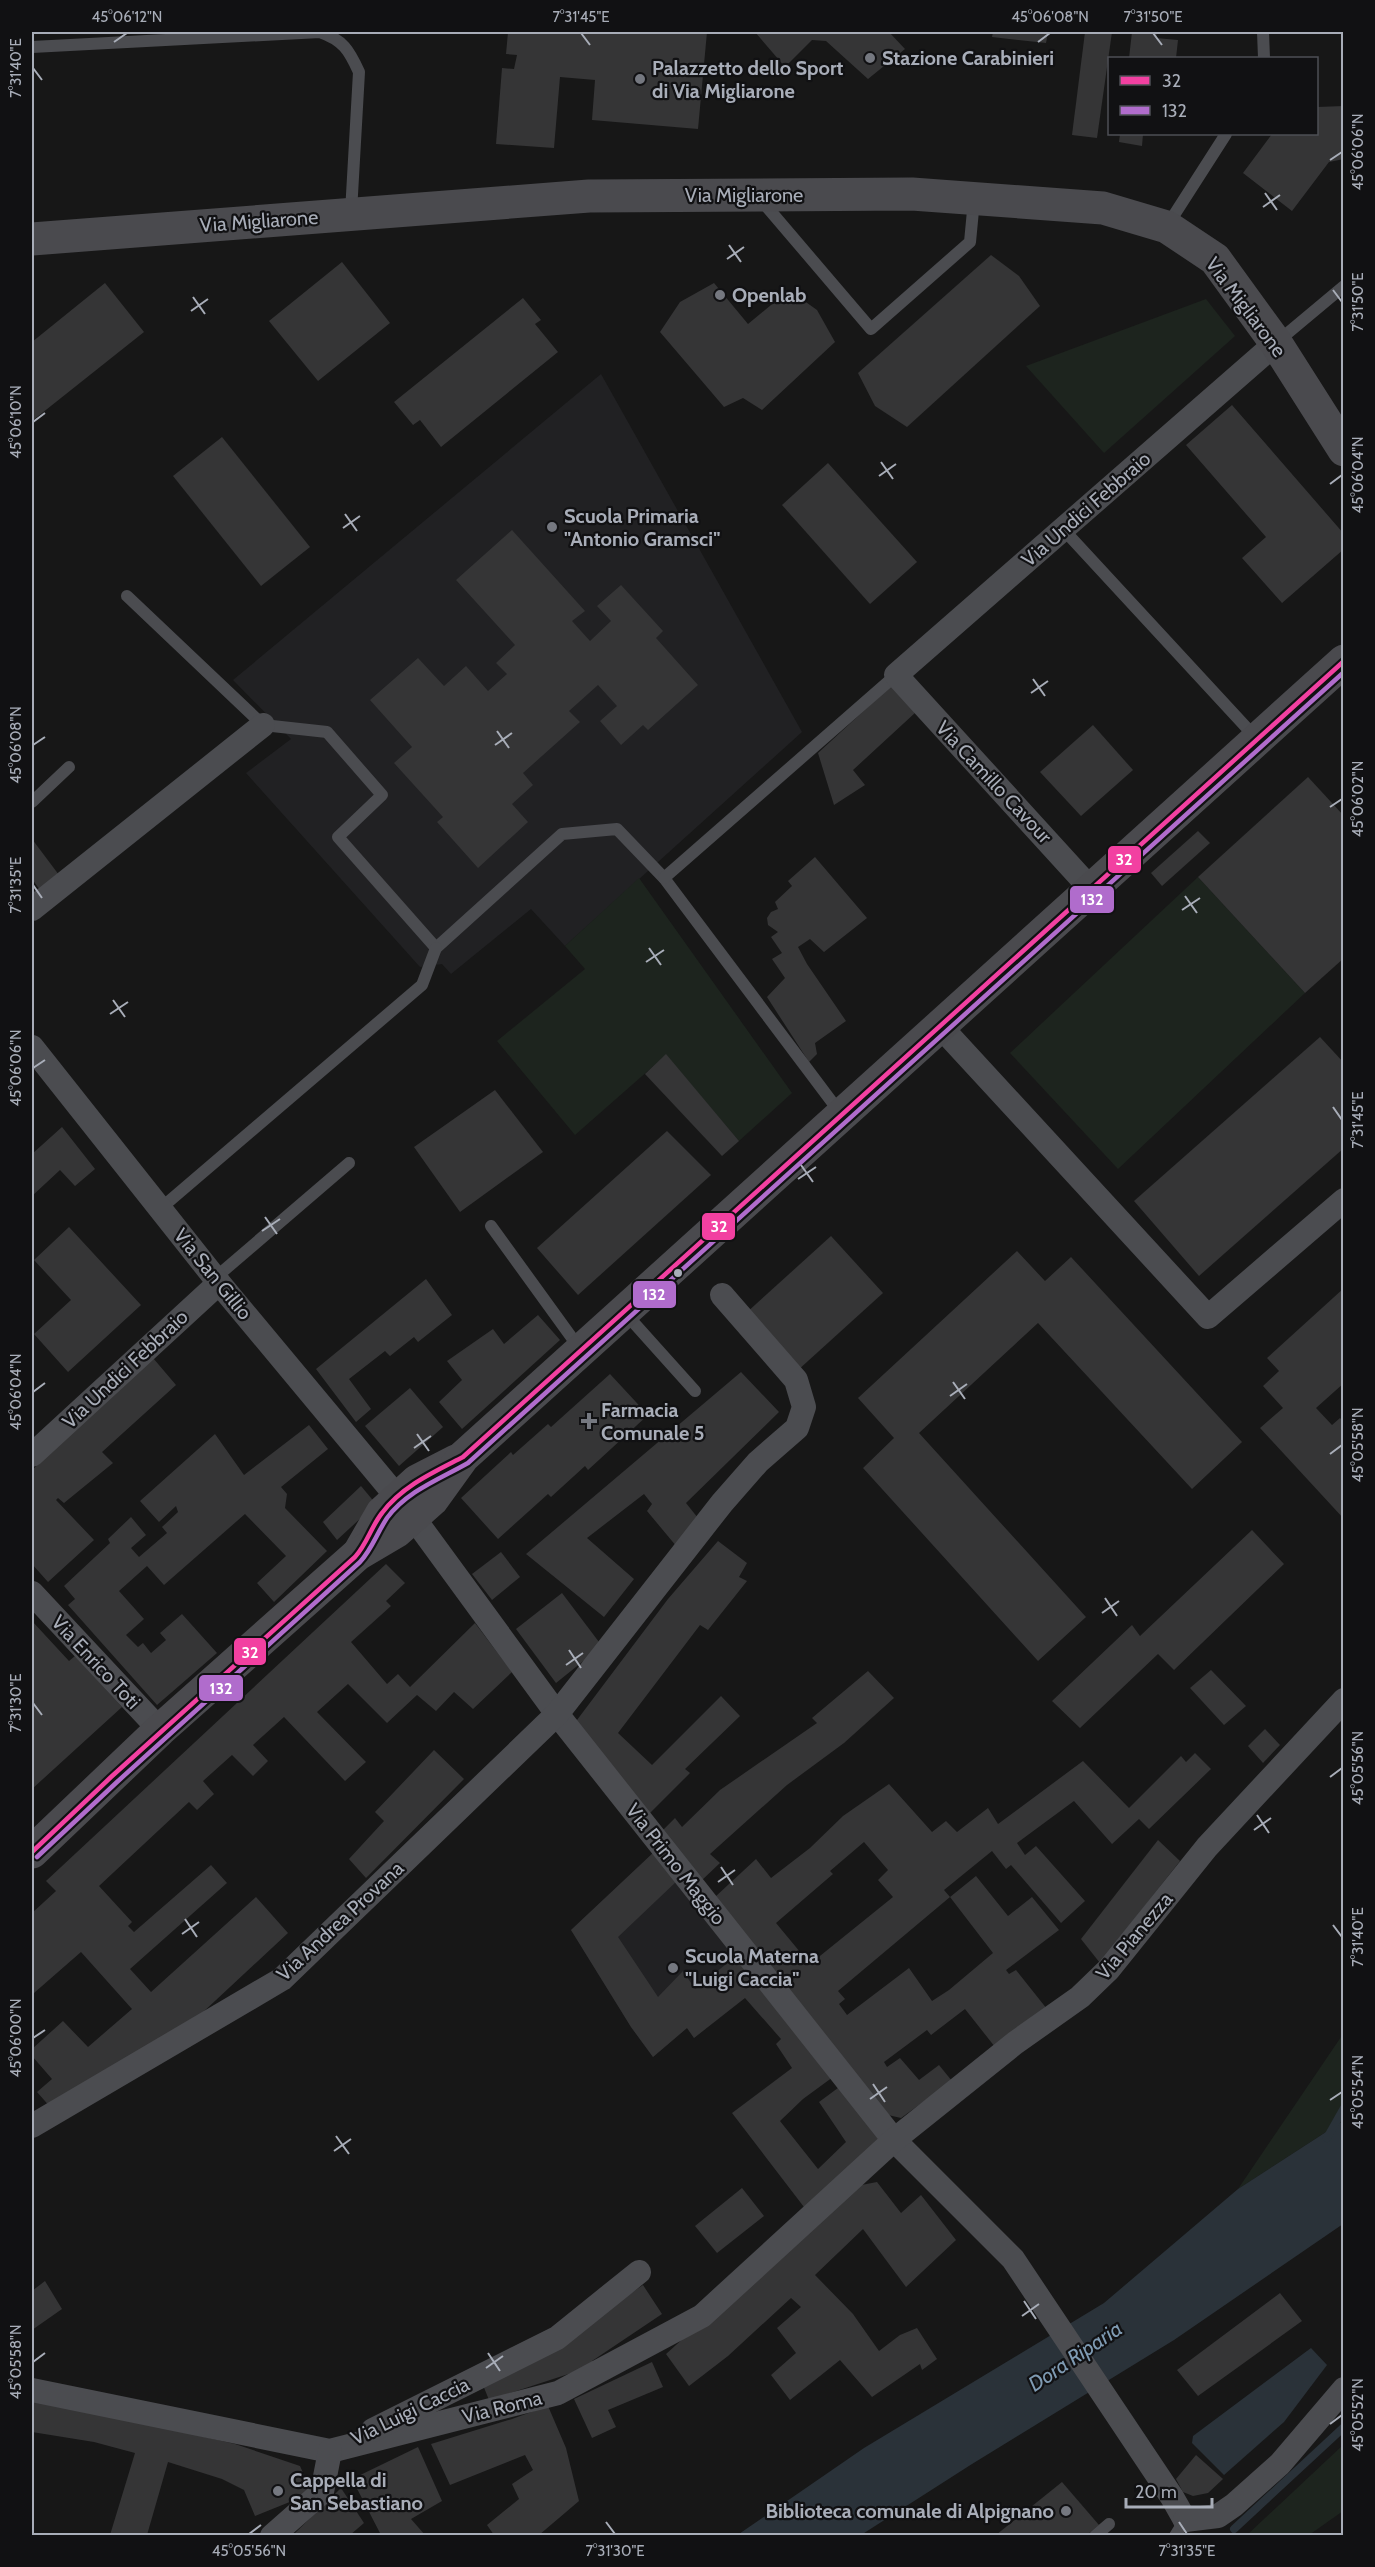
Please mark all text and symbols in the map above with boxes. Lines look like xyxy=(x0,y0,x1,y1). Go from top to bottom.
text: 45°06'12"N xyxy=(92,8,162,26)
text: 7°31'45"E xyxy=(552,8,610,26)
text: 45°06'08"N xyxy=(1011,8,1089,26)
text: 7°31'50"E xyxy=(1123,8,1183,26)
text: 7°31'40"E xyxy=(7,38,25,98)
place label: Stazione Carabinieri xyxy=(882,46,1054,70)
marker: Stazione Carabinieri xyxy=(863,51,877,65)
place label: Palazzetto dello Sport di Via Migliarone xyxy=(652,56,843,103)
legend xyxy=(1108,57,1318,135)
text: 32 xyxy=(1162,70,1181,92)
marker: Palazzetto dello Sport di Via Migliarone xyxy=(633,72,647,86)
text: 132 xyxy=(1162,100,1187,122)
text: 45°06'06"N xyxy=(1349,113,1367,191)
street label: Via Migliarone xyxy=(685,183,803,207)
street label: Via Migliarone xyxy=(199,205,319,237)
street label: Via Migliarone xyxy=(1201,252,1291,362)
text: 7°31'50"E xyxy=(1349,272,1367,332)
place label: Openlab xyxy=(732,283,806,307)
marker: Openlab xyxy=(713,288,727,302)
text: 45°06'10"N xyxy=(7,385,25,459)
text: 45°06'04"N xyxy=(1349,436,1367,514)
street label: Via Undici Febbraio xyxy=(1017,446,1155,572)
place label: Scuola Primaria "Antonio Gramsci" xyxy=(564,504,720,551)
marker: Scuola Primaria "Antonio Gramsci" xyxy=(545,520,559,534)
text: 45°06'08"N xyxy=(7,706,25,784)
street label: Via Camillo Cavour xyxy=(931,716,1057,849)
text: 45°06'02"N xyxy=(1349,761,1367,837)
line badge: 32 xyxy=(1107,845,1142,874)
text: 32 xyxy=(1115,850,1133,869)
text: 7°31'35"E xyxy=(7,857,25,913)
line badge: 132 xyxy=(1069,885,1115,914)
text: 132 xyxy=(1081,890,1104,909)
text: 45°06'06"N xyxy=(7,1029,25,1107)
text: 7°31'45"E xyxy=(1349,1091,1367,1149)
line badge: 32 xyxy=(701,1212,736,1241)
text: 32 xyxy=(710,1217,728,1236)
street label: Via San Gillio xyxy=(169,1223,257,1325)
unlabelled marker xyxy=(672,1267,684,1279)
line badge: 132 xyxy=(632,1280,677,1309)
text: 132 xyxy=(643,1285,666,1304)
street label: Via Undici Febbraio xyxy=(57,1305,193,1433)
text: 45°06'04"N xyxy=(7,1353,25,1431)
place label: Farmacia Comunale 5 xyxy=(601,1398,704,1445)
text: 45°05'58"N xyxy=(1349,1408,1367,1482)
marker: Farmacia Comunale 5 xyxy=(582,1414,596,1428)
street label: Via Enrico Toti xyxy=(47,1610,145,1714)
line badge: 32 xyxy=(233,1637,267,1666)
text: 32 xyxy=(241,1643,259,1662)
text: 7°31'30"E xyxy=(7,1673,25,1733)
line badge: 132 xyxy=(198,1674,244,1702)
text: 132 xyxy=(210,1679,233,1698)
text: 45°05'56"N xyxy=(1349,1731,1367,1805)
street label: Via Primo Maggio xyxy=(621,1798,731,1930)
street label: Via Andrea Provana xyxy=(272,1856,409,1986)
street label: Via Pianezza xyxy=(1091,1887,1178,1984)
text: 7°31'40"E xyxy=(1349,1907,1367,1967)
place label: Scuola Materna "Luigi Caccia" xyxy=(685,1944,819,1991)
marker: Scuola Materna "Luigi Caccia" xyxy=(666,1961,680,1975)
text: 45°06'00"N xyxy=(7,1998,25,2078)
text: 45°05'54"N xyxy=(1349,2055,1367,2129)
water label: Dora Riparia xyxy=(1023,2316,1127,2396)
text: 45°05'58"N xyxy=(7,2325,25,2399)
street label: Via Luigi Caccia xyxy=(347,2372,474,2450)
text: 45°05'52"N xyxy=(1349,2378,1367,2452)
street label: Via Roma xyxy=(460,2385,545,2428)
place label: Cappella di San Sebastiano xyxy=(290,2468,423,2515)
scale bar xyxy=(1126,2471,1212,2509)
text: 20 m xyxy=(1135,2481,1177,2503)
marker: Cappella di San Sebastiano xyxy=(271,2484,285,2498)
place label: Biblioteca comunale di Alpignano xyxy=(766,2499,1054,2523)
marker: Biblioteca comunale di Alpignano xyxy=(1059,2504,1073,2518)
text: 45°05'56"N xyxy=(212,2542,286,2560)
text: 7°31'30"E xyxy=(585,2542,645,2560)
text: 7°31'35"E xyxy=(1159,2542,1215,2560)

